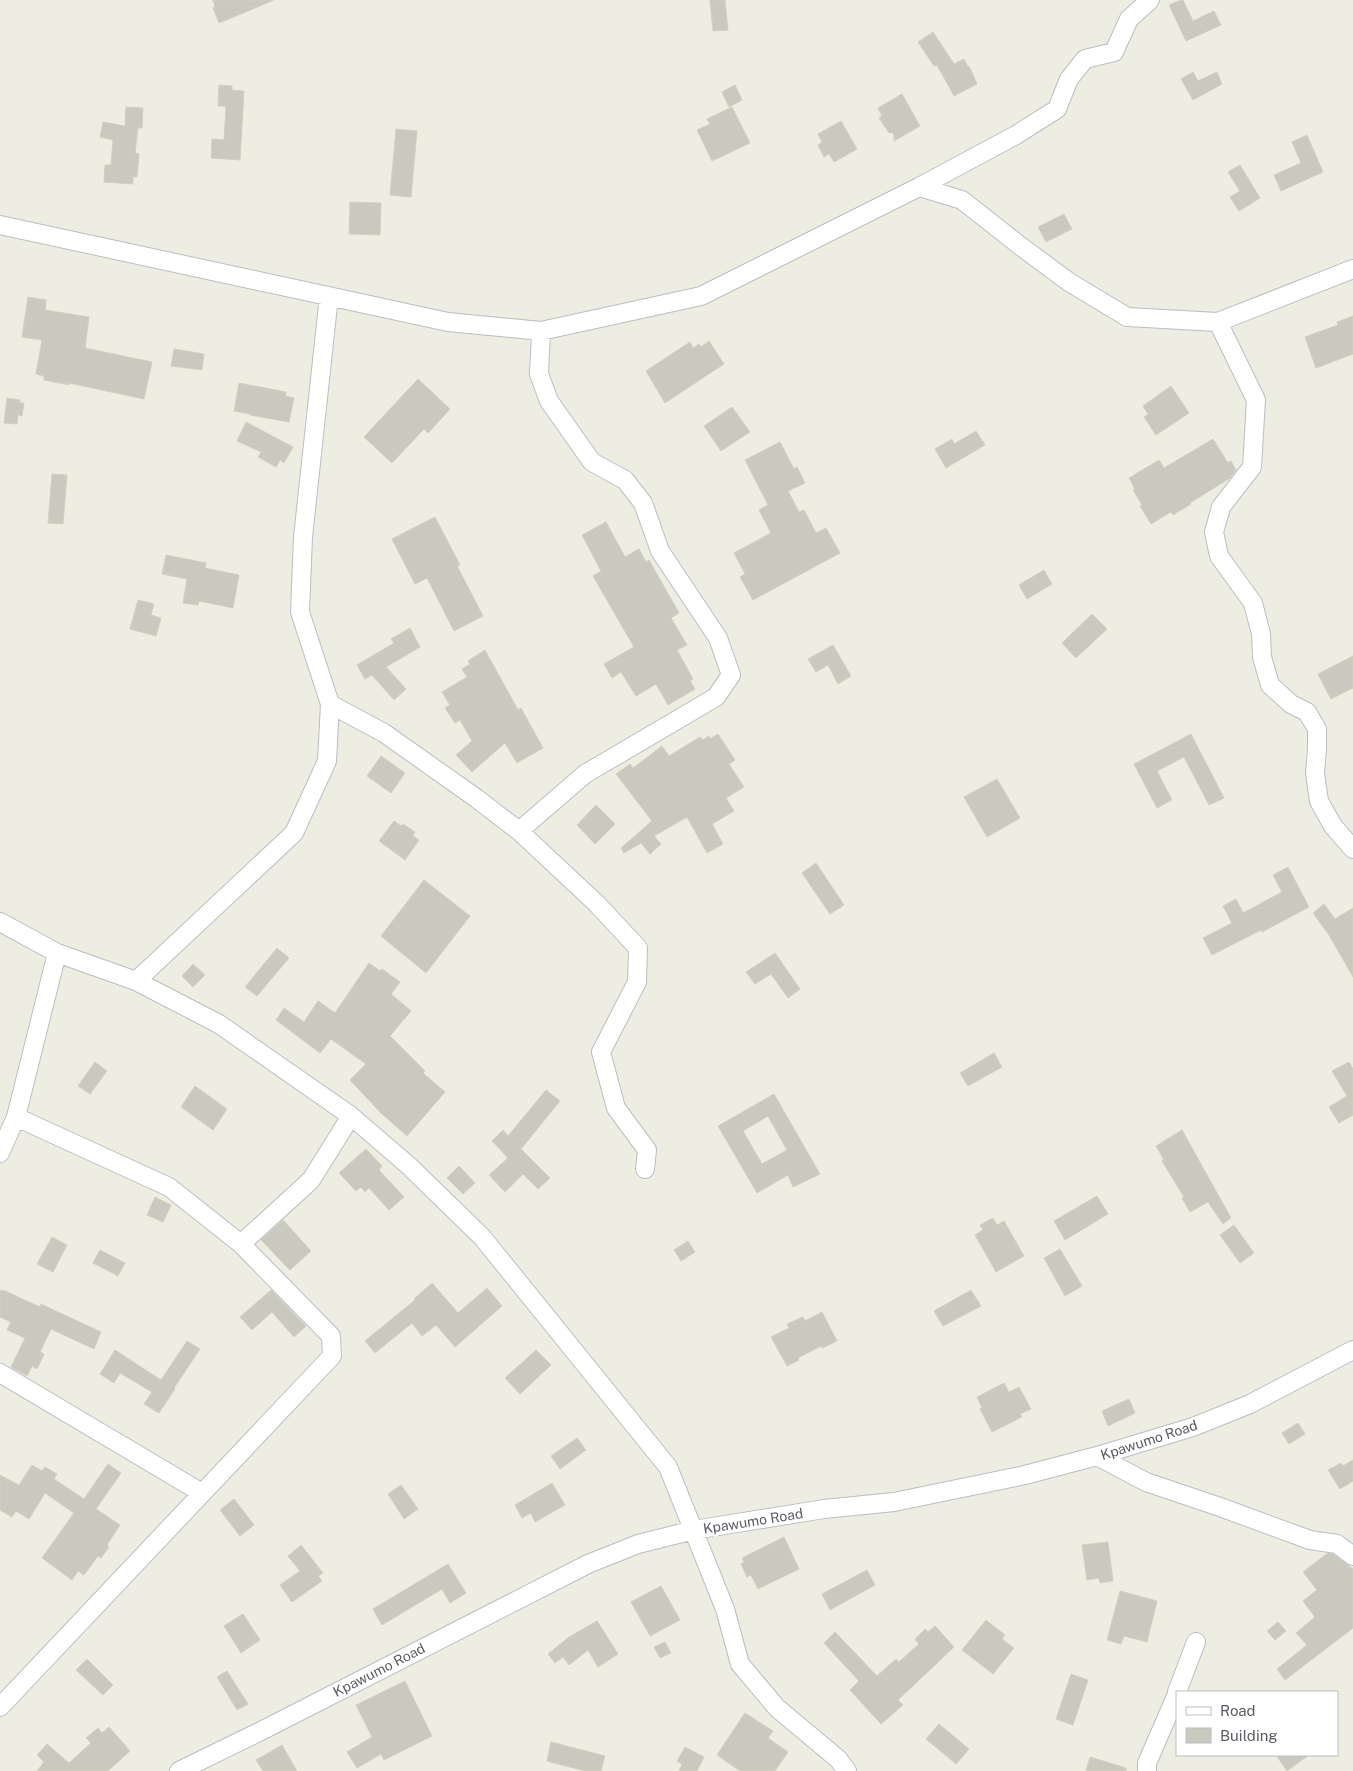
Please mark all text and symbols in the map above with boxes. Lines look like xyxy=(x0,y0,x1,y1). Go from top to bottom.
street label: Kpawumo Road xyxy=(1099,1417,1199,1463)
street label: Kpawumo Road xyxy=(702,1505,804,1537)
street label: Kpawumo Road xyxy=(330,1640,428,1700)
legend xyxy=(1176,1691,1338,1756)
text: Road xyxy=(1220,1702,1256,1719)
text: Building xyxy=(1220,1727,1278,1744)

